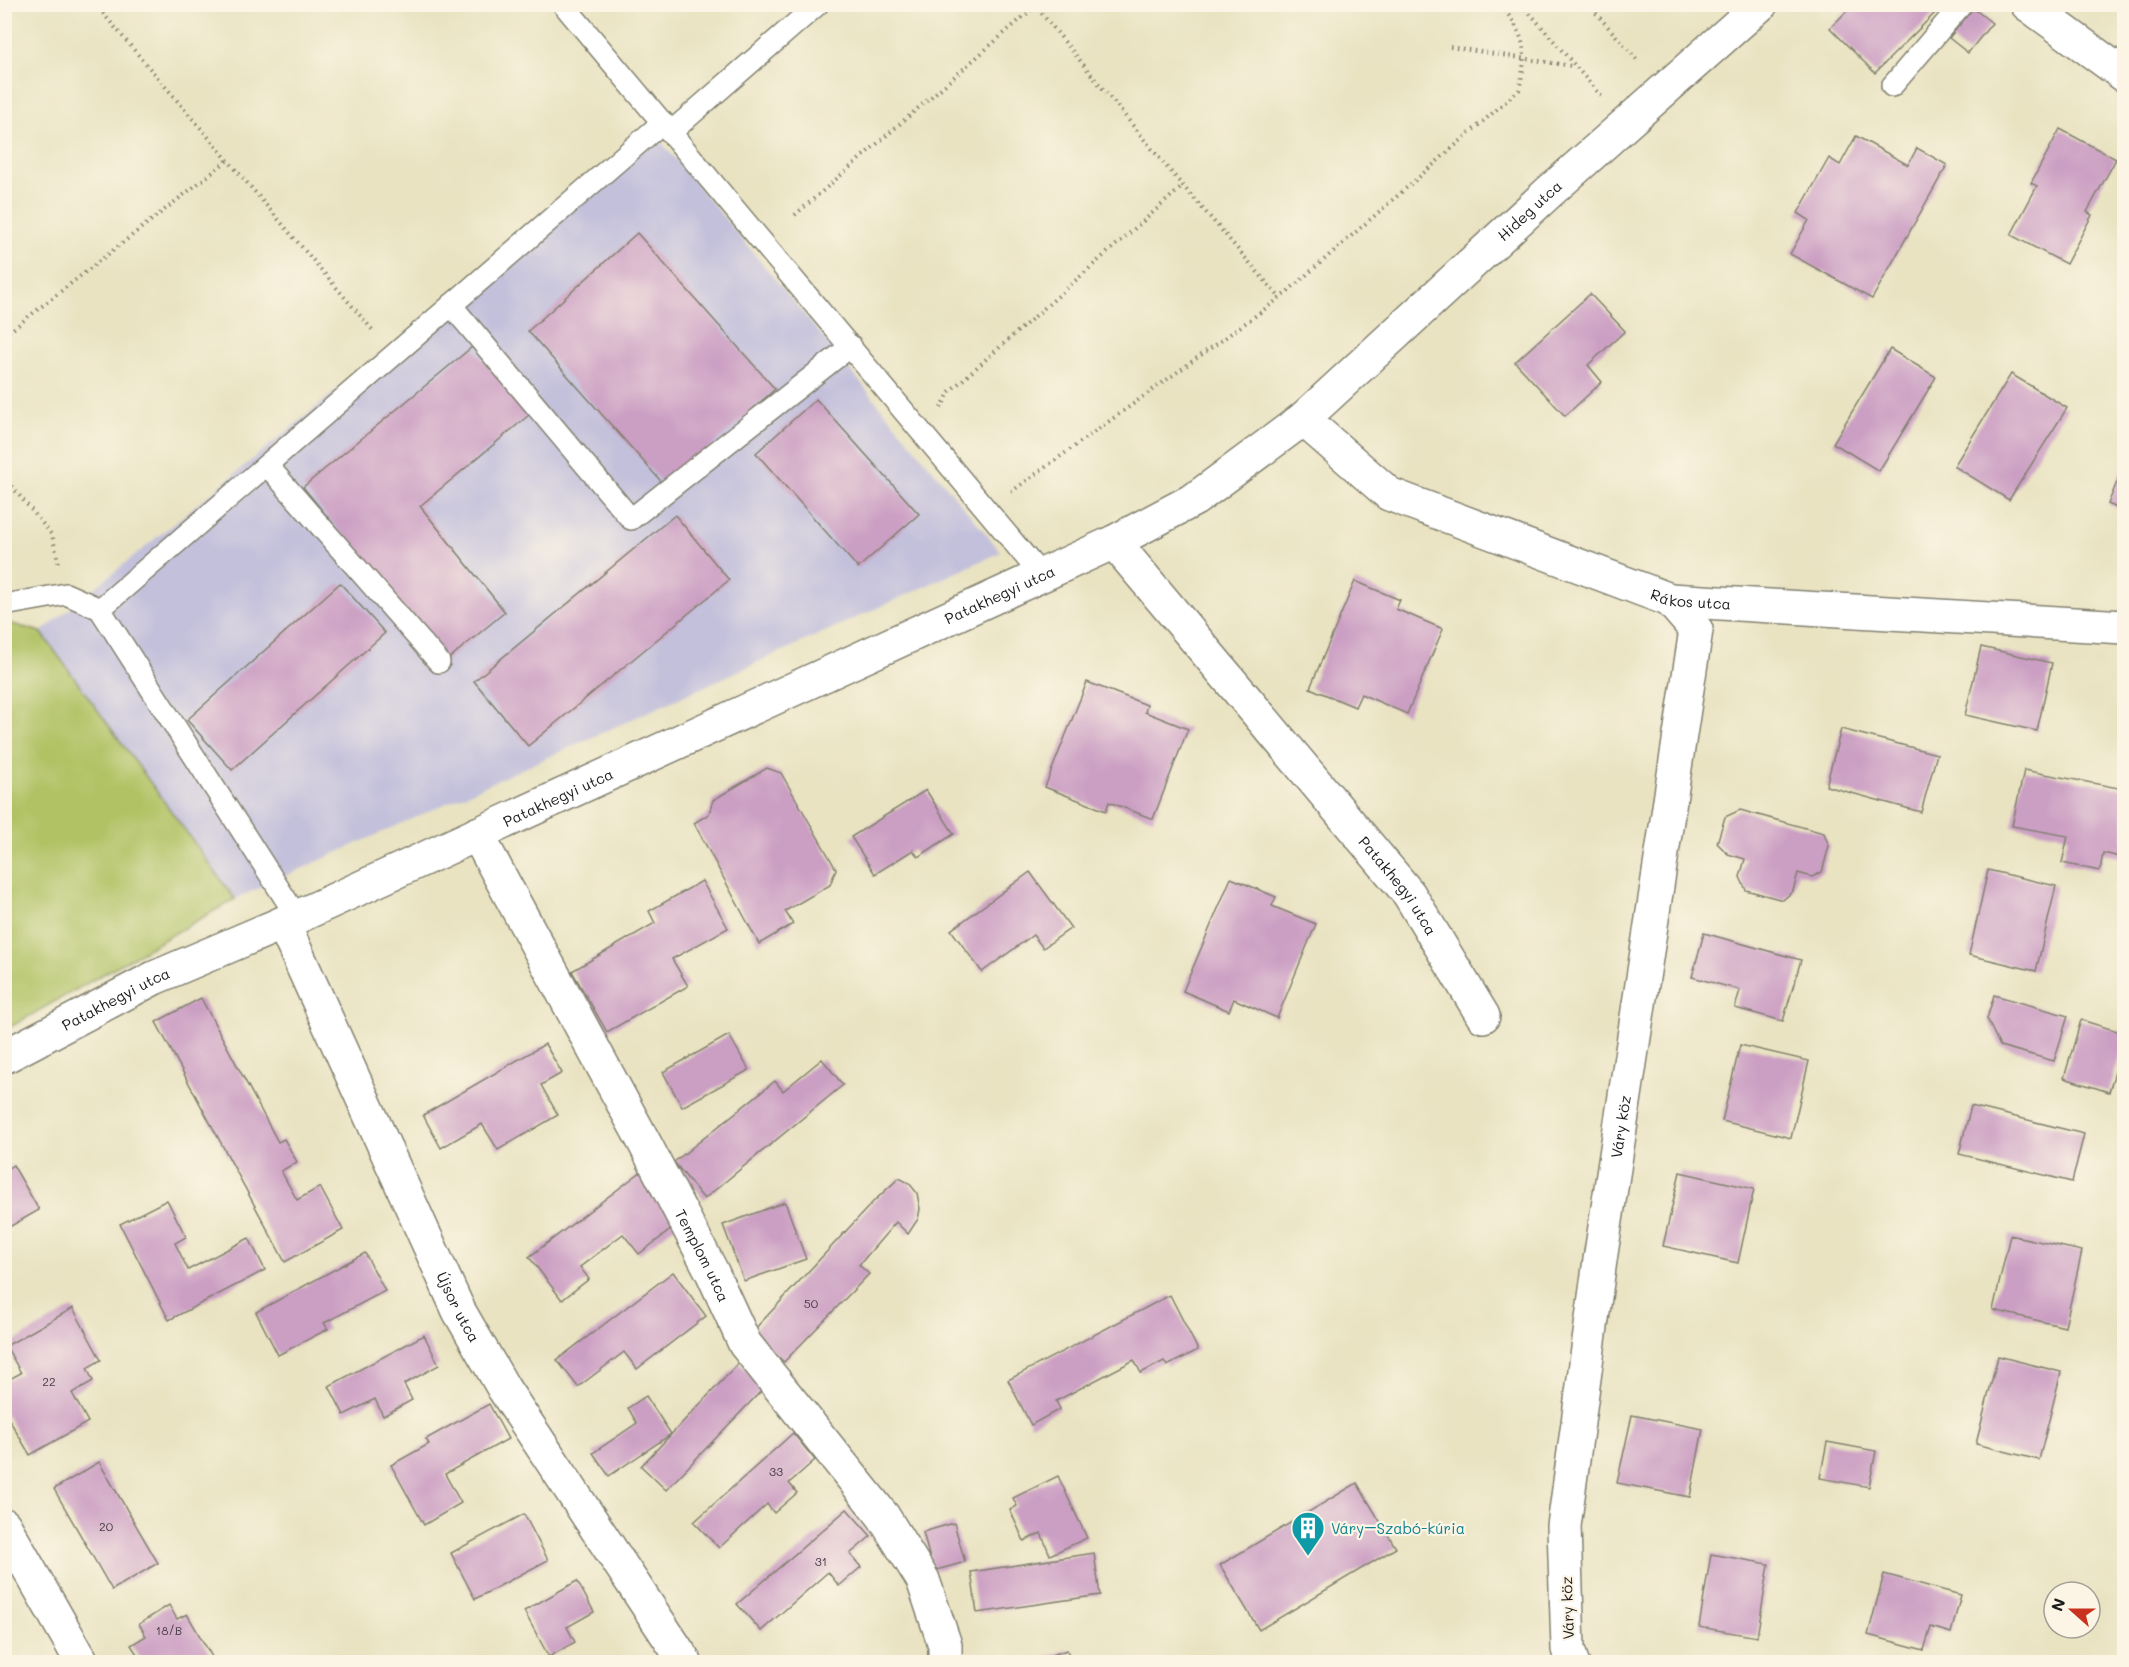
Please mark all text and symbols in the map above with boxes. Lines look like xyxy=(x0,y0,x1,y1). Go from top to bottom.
street label: Hideg utca xyxy=(1493,176,1566,245)
street label: Patakhegyi utca xyxy=(941,561,1058,628)
street label: Rákos utca xyxy=(1648,584,1732,614)
street label: Patakhegyi utca xyxy=(499,763,616,831)
street label: Patakhegyi utca xyxy=(1355,832,1442,939)
street label: Patakhegyi utca xyxy=(58,962,173,1035)
street label: Váry köz xyxy=(1606,1094,1635,1159)
street label: Templom utca xyxy=(671,1206,734,1305)
street label: Újsor utca xyxy=(432,1268,485,1346)
house number: 50 xyxy=(804,1295,819,1311)
house number: 22 xyxy=(42,1373,56,1389)
house number: 33 xyxy=(769,1463,783,1479)
building icon: Váry–Szabó-kúria xyxy=(1290,1510,1326,1557)
house number: 20 xyxy=(99,1518,114,1534)
place label: Váry–Szabó-kúria xyxy=(1331,1518,1465,1538)
house number: 31 xyxy=(815,1553,827,1569)
street label: Váry köz xyxy=(1556,1576,1578,1640)
north arrow xyxy=(2042,1580,2102,1640)
text: N xyxy=(2046,1595,2070,1614)
house number: 18/B xyxy=(156,1622,182,1638)

